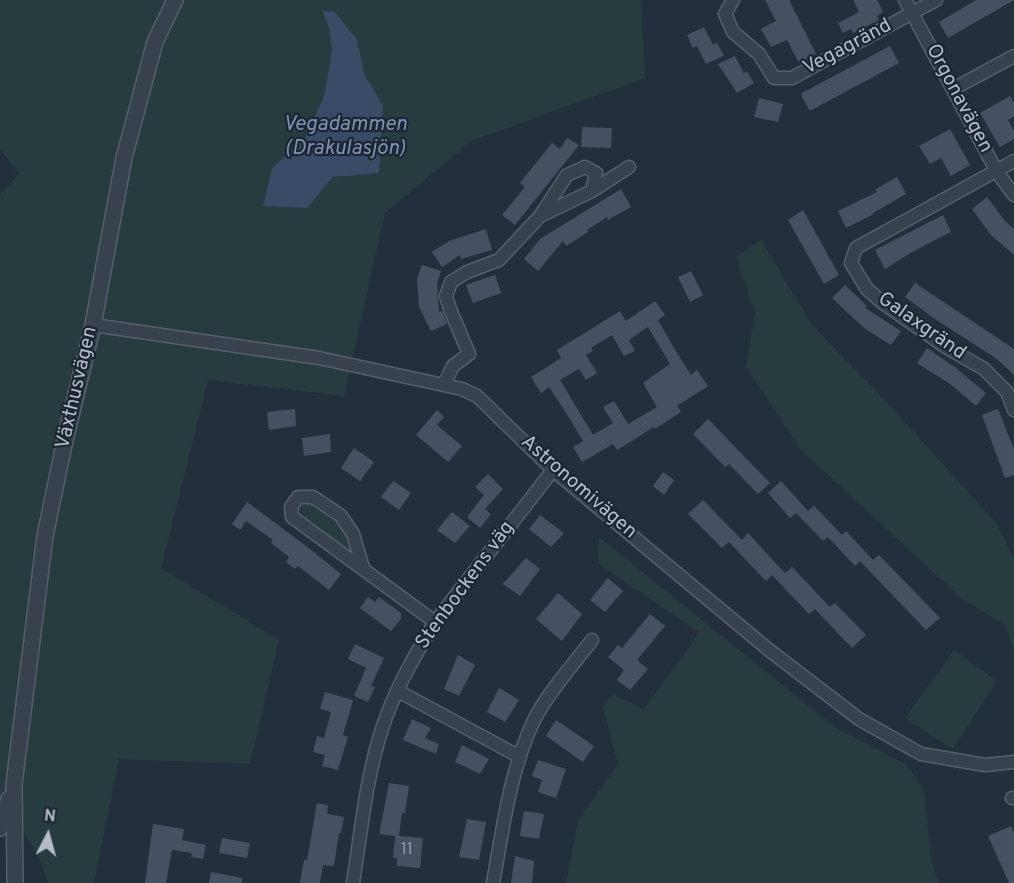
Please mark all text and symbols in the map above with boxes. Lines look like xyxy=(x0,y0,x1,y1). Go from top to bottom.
street label: Vegagränd xyxy=(800,15,896,81)
street label: Orgonavägen xyxy=(919,40,997,158)
water label: Vegadammen (Drakulasjön) xyxy=(283,113,407,163)
street label: Galaxgränd xyxy=(872,288,970,366)
street label: Växthusvägen xyxy=(52,324,104,452)
street label: Astronomivägen xyxy=(515,431,641,545)
street label: Stenbockens väg xyxy=(412,517,520,655)
north arrow xyxy=(18,805,78,865)
text: N xyxy=(43,807,57,828)
house number: 11 xyxy=(401,841,413,861)

